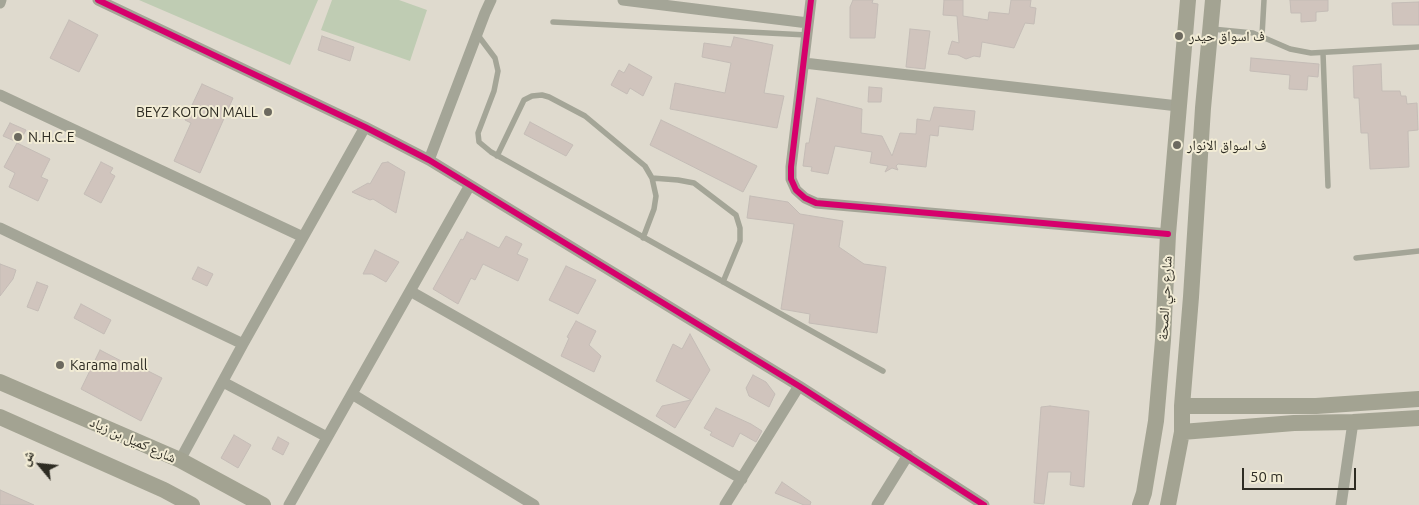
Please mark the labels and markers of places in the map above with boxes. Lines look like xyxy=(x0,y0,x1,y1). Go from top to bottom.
place label: ف اسواق حيدر xyxy=(1189,28,1265,44)
marker: ف اسواق حيدر xyxy=(1173,30,1185,42)
place label: BEYZ KOTON MALL xyxy=(136,104,258,120)
marker: BEYZ KOTON MALL xyxy=(262,106,274,118)
place label: N.H.C.E xyxy=(28,129,75,145)
marker: N.H.C.E xyxy=(12,131,24,143)
place label: ف اسواق الانوار xyxy=(1187,137,1266,153)
marker: ف اسواق الانوار xyxy=(1171,139,1183,151)
place label: Karama mall xyxy=(70,357,147,373)
marker: Karama mall xyxy=(54,359,66,371)

